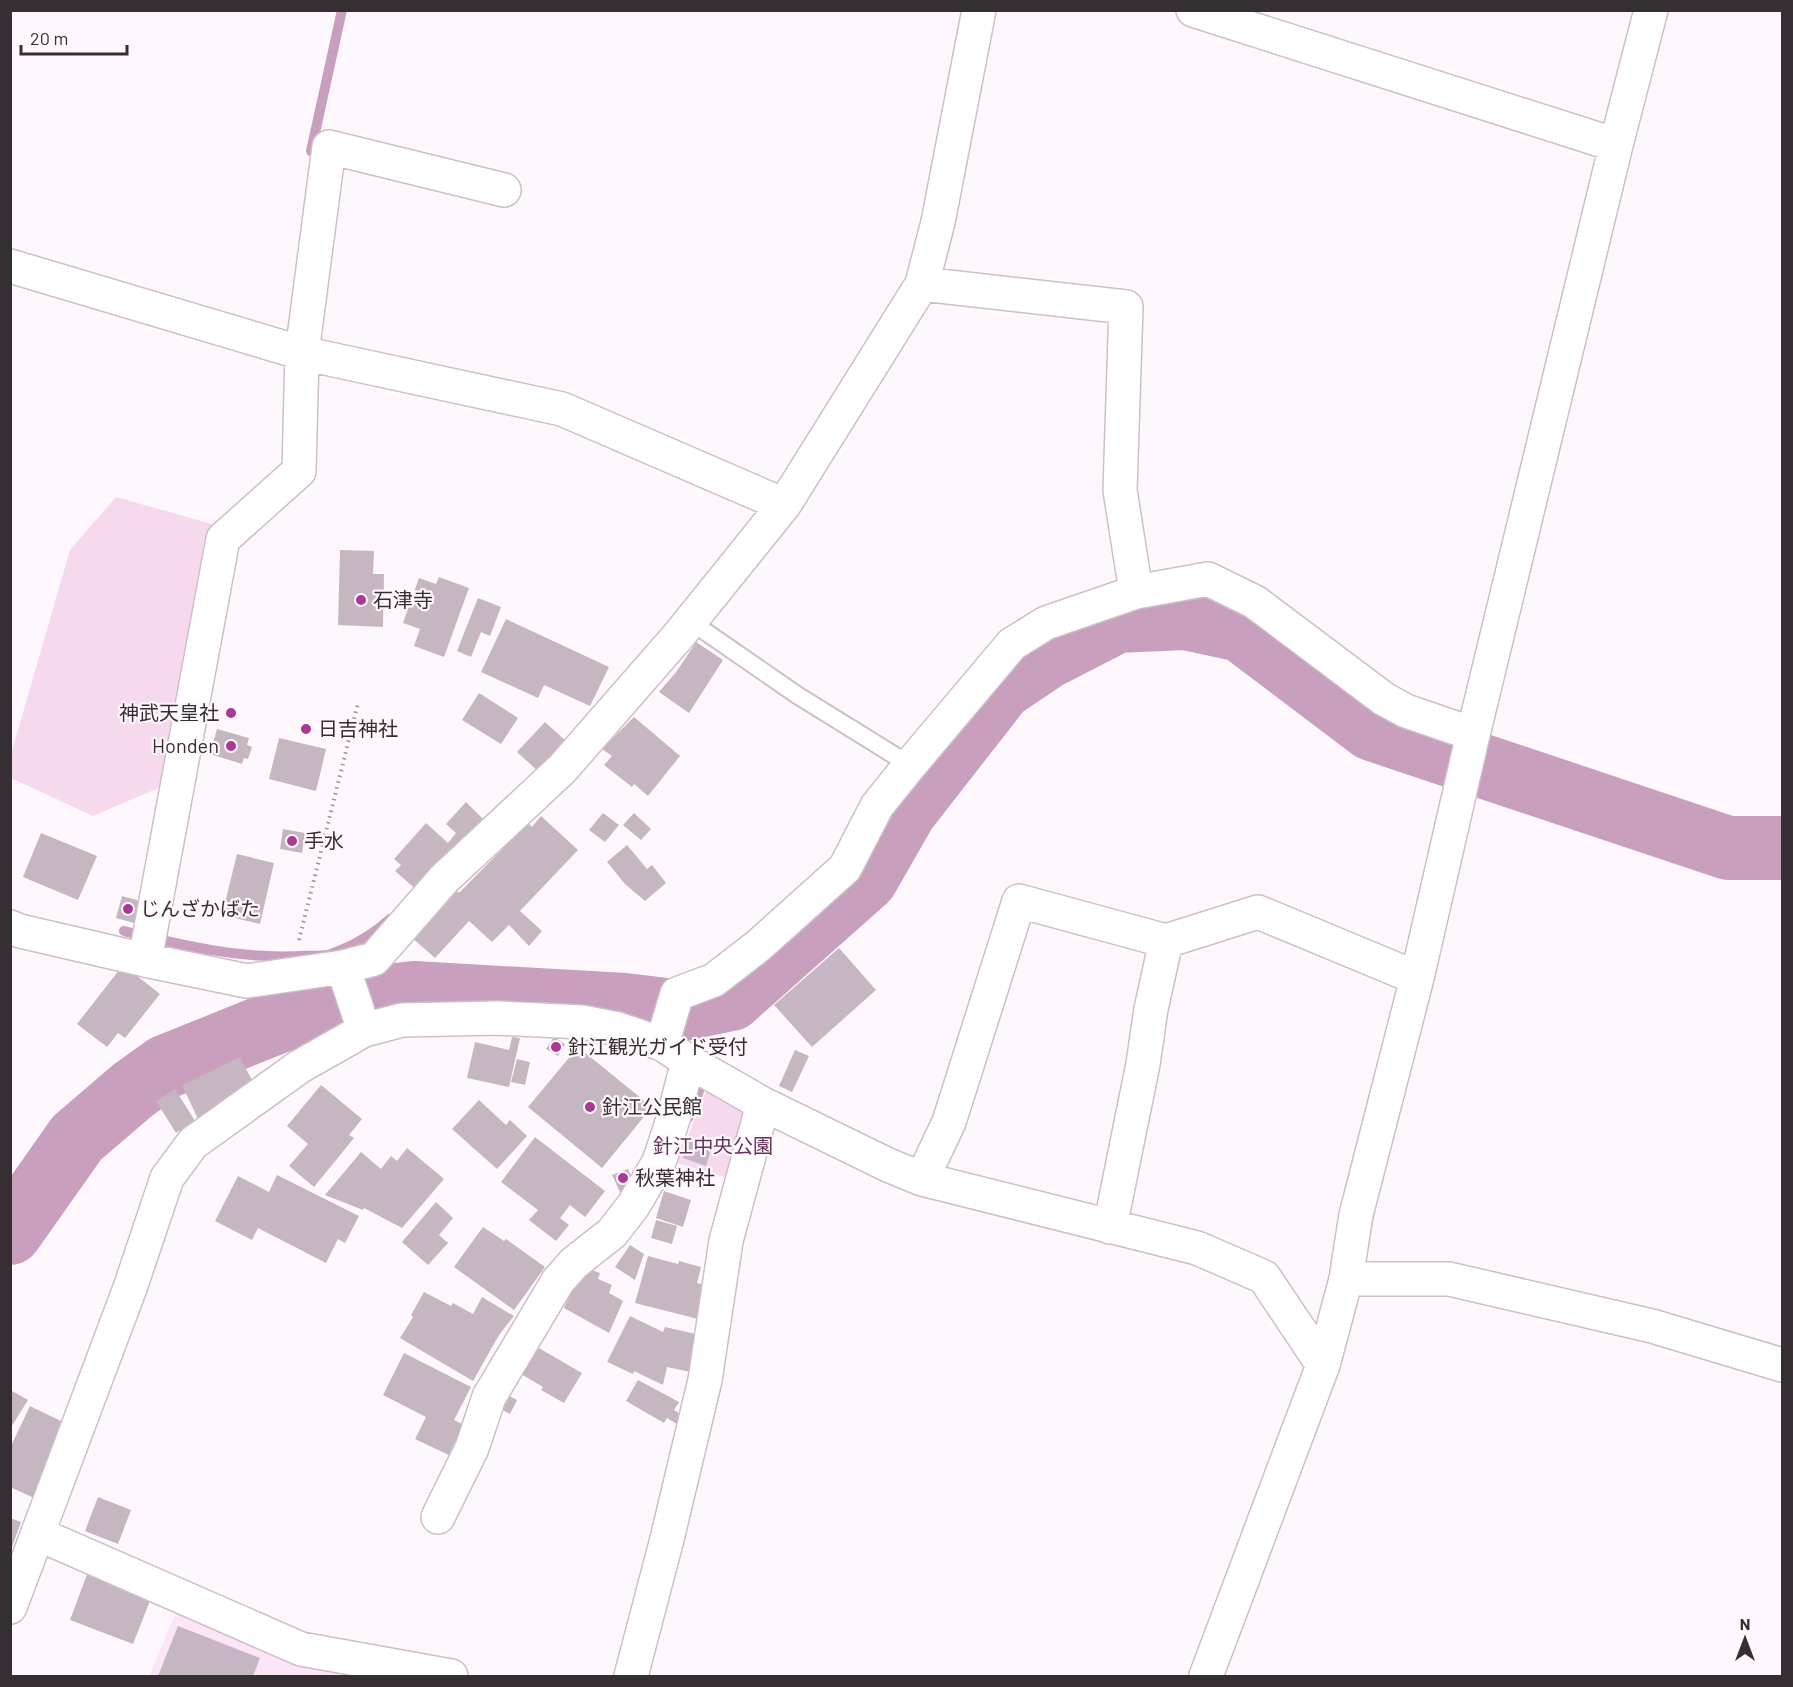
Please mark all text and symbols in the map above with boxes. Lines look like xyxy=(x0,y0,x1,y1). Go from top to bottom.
scale bar xyxy=(21,18,128,56)
text: 20 m xyxy=(30,27,68,49)
place label: 石津寺 xyxy=(373,587,433,611)
marker: 石津寺 xyxy=(354,593,368,607)
place label: 神武天皇社 xyxy=(119,700,219,724)
marker: 神武天皇社 xyxy=(224,706,238,720)
place label: 日吉神社 xyxy=(318,716,398,740)
marker: 日吉神社 xyxy=(299,722,313,736)
place label: Honden xyxy=(152,733,219,757)
marker: Honden xyxy=(224,739,238,753)
place label: 手水 xyxy=(304,828,344,852)
marker: 手水 xyxy=(285,834,299,848)
place label: じんざかばた xyxy=(140,896,260,920)
marker: じんざかばた xyxy=(121,902,135,916)
place label: 針江観光ガイド受付 xyxy=(568,1034,748,1058)
marker: 針江観光ガイド受付 xyxy=(549,1040,563,1054)
place label: 針江公民館 xyxy=(602,1094,702,1118)
marker: 針江公民館 xyxy=(583,1100,597,1114)
park label: 針江中央公園 xyxy=(653,1133,773,1157)
place label: 秋葉神社 xyxy=(635,1165,715,1189)
marker: 秋葉神社 xyxy=(616,1171,630,1185)
north arrow xyxy=(1715,1609,1775,1669)
text: N xyxy=(1740,1614,1750,1633)

